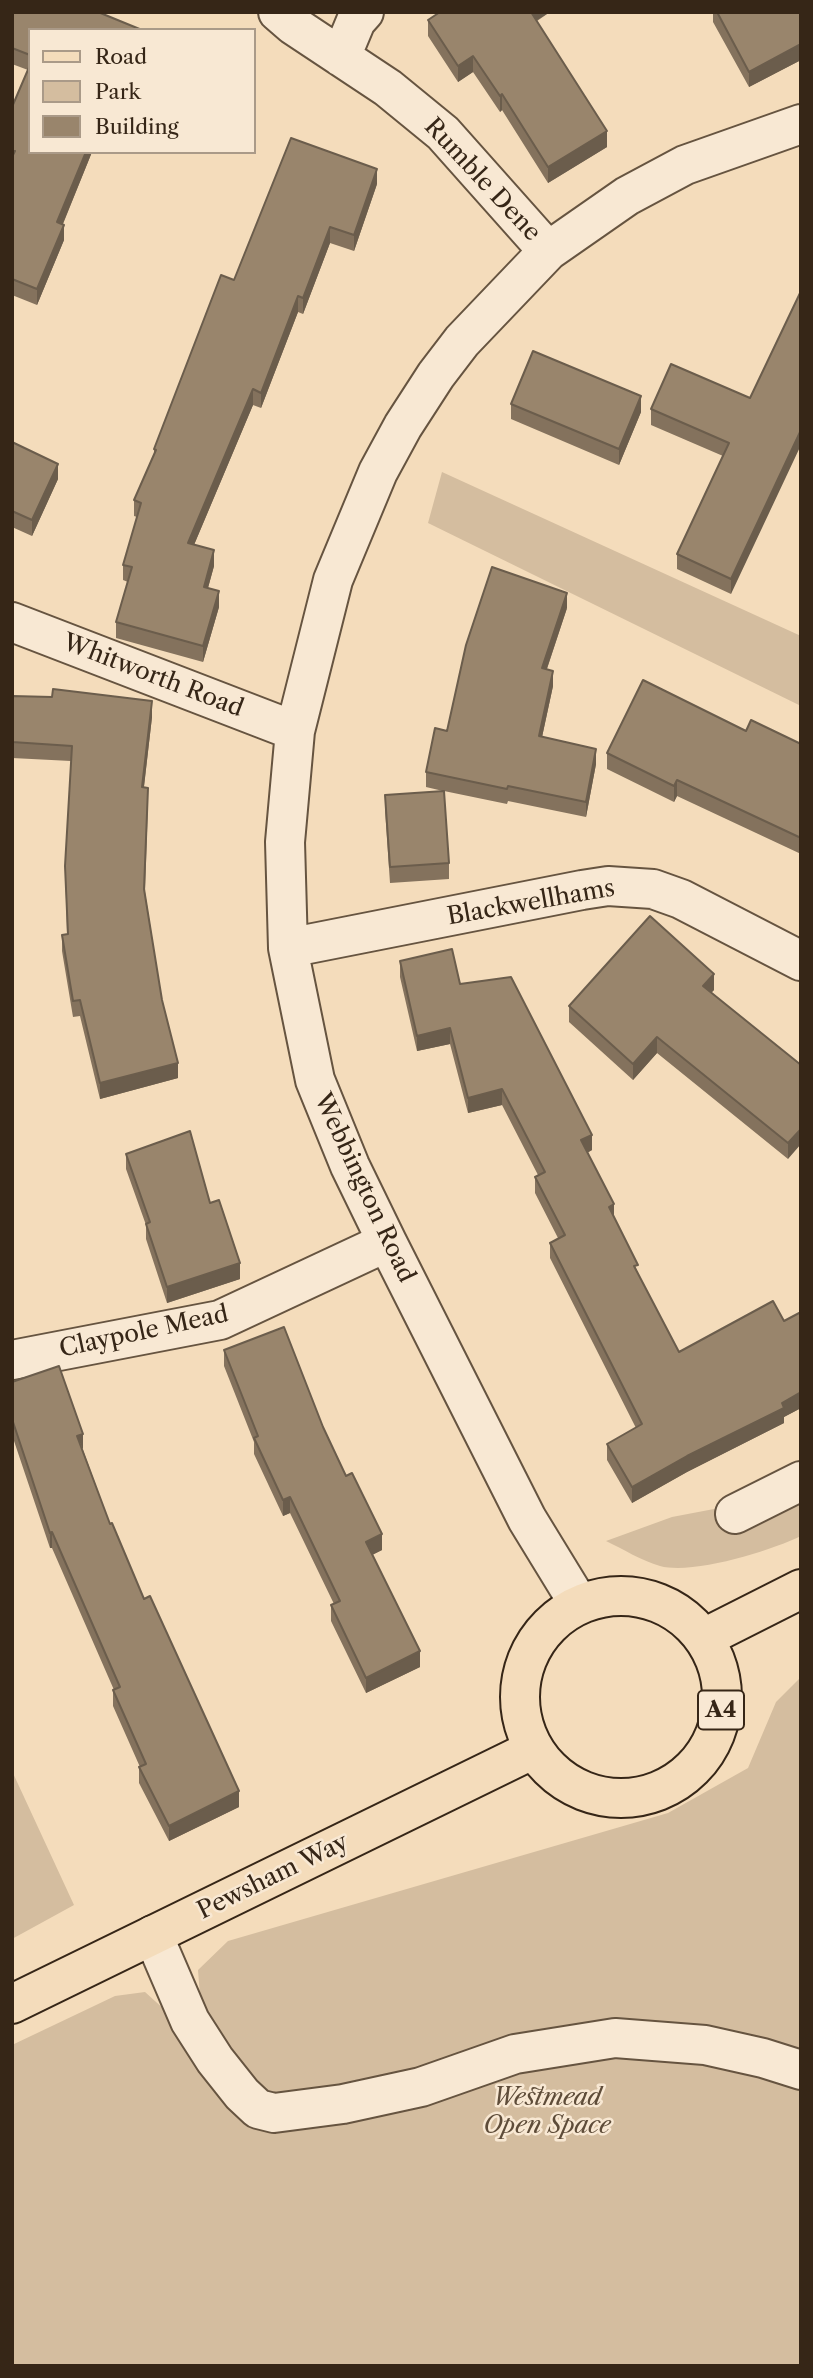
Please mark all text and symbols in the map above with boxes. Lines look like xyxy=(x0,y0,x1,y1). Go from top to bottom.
legend xyxy=(28,28,256,154)
text: Road xyxy=(95,44,147,69)
text: Park xyxy=(95,79,141,104)
street label: Rumble Dene xyxy=(418,113,546,247)
text: Building xyxy=(95,114,179,139)
street label: Whitworth Road xyxy=(59,628,247,724)
street label: Blackwellhams xyxy=(445,874,617,932)
street label: Webbington Road xyxy=(308,1089,420,1287)
street label: Claypole Mead xyxy=(57,1300,231,1364)
road number: A4 xyxy=(698,1690,744,1730)
street label: Pewsham Way xyxy=(193,1828,353,1926)
park label: Westmead Open Space xyxy=(483,2084,611,2140)

